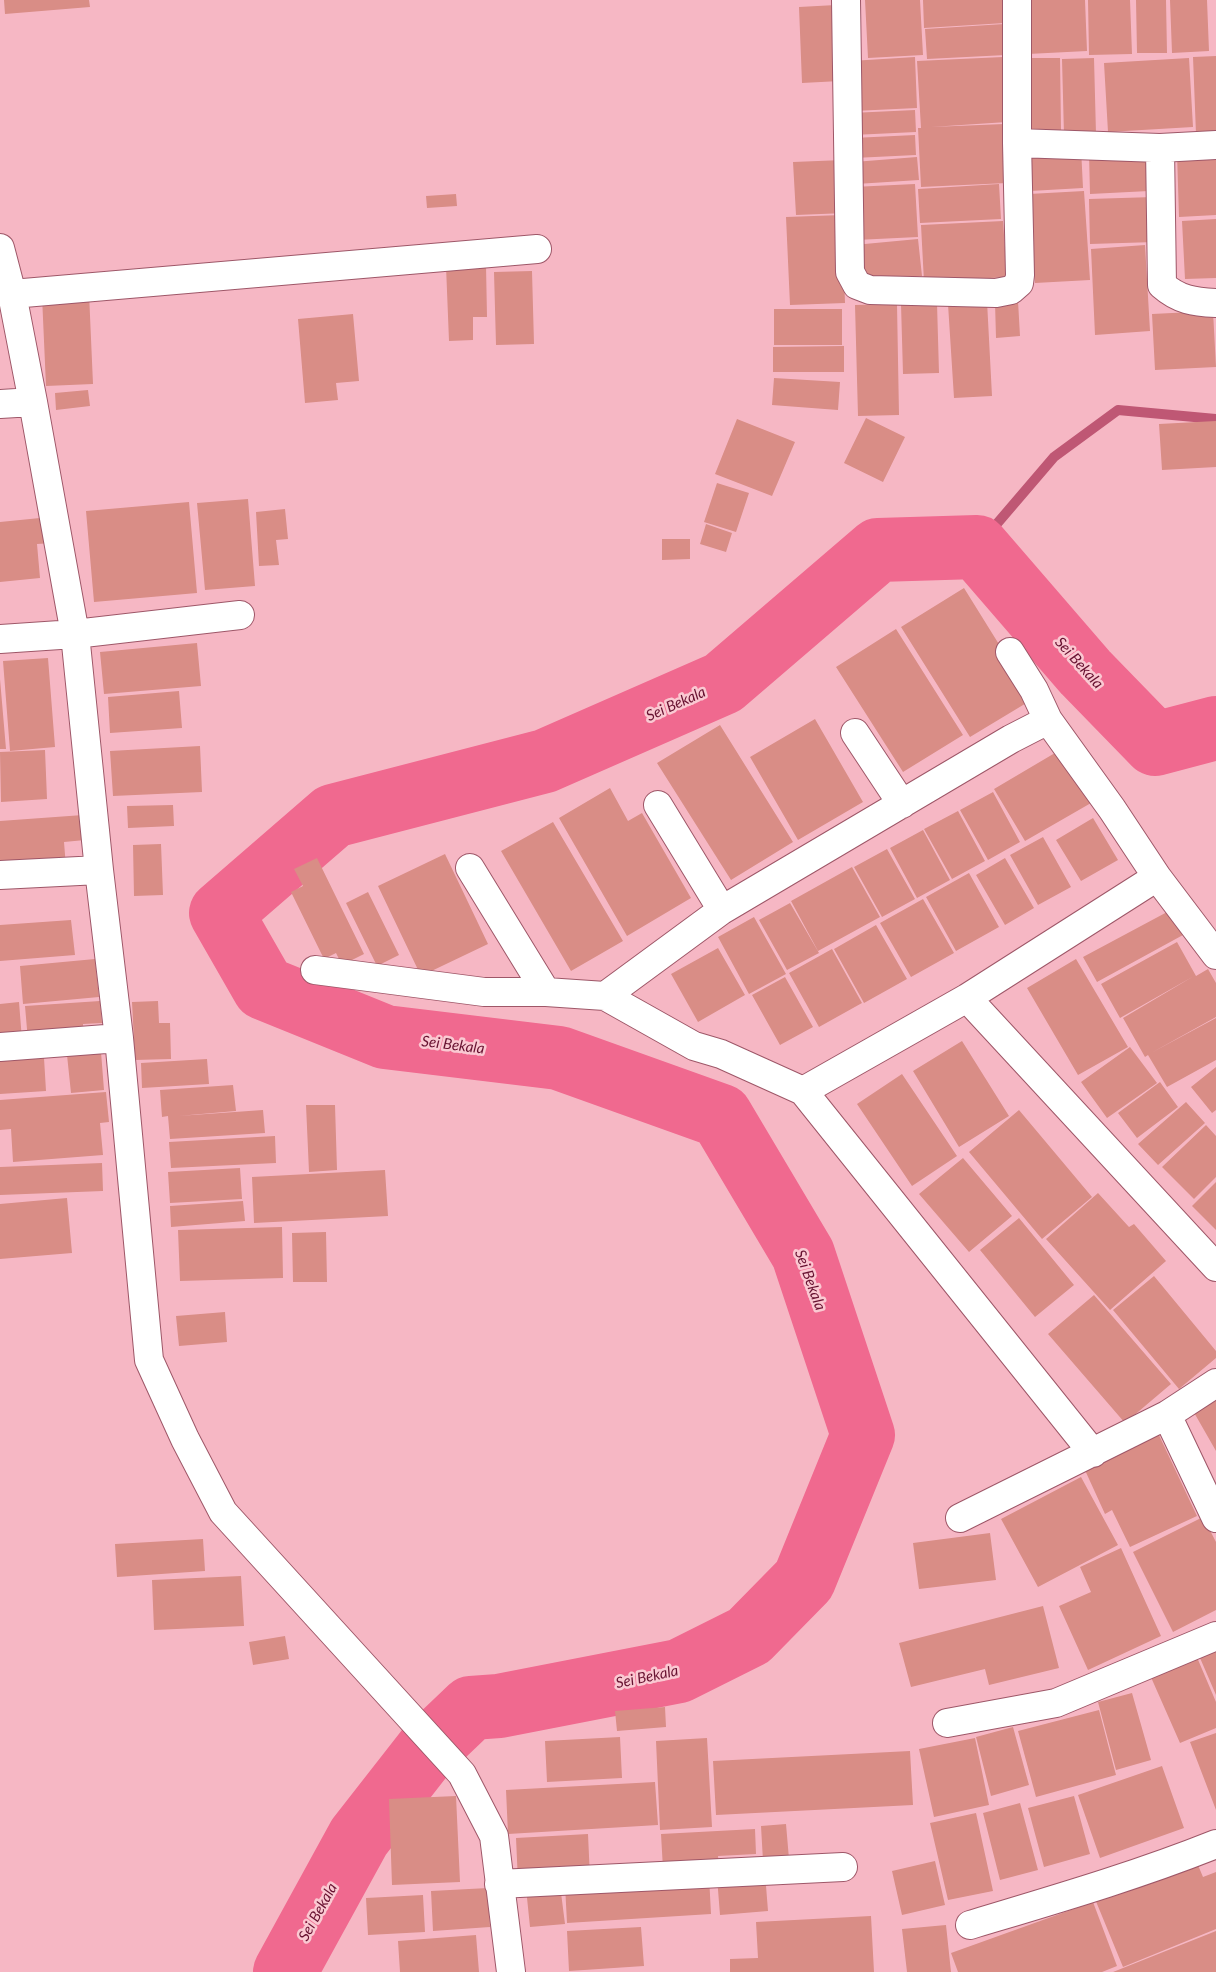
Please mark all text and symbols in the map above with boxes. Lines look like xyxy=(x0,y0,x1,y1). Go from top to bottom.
water label: Sei Bekala xyxy=(1051,633,1107,693)
water label: Sei Bekala xyxy=(643,683,709,725)
water label: Sei Bekala xyxy=(420,1032,486,1058)
water label: Sei Bekala xyxy=(791,1247,829,1313)
water label: Sei Bekala xyxy=(614,1662,680,1692)
water label: Sei Bekala xyxy=(295,1880,341,1944)

